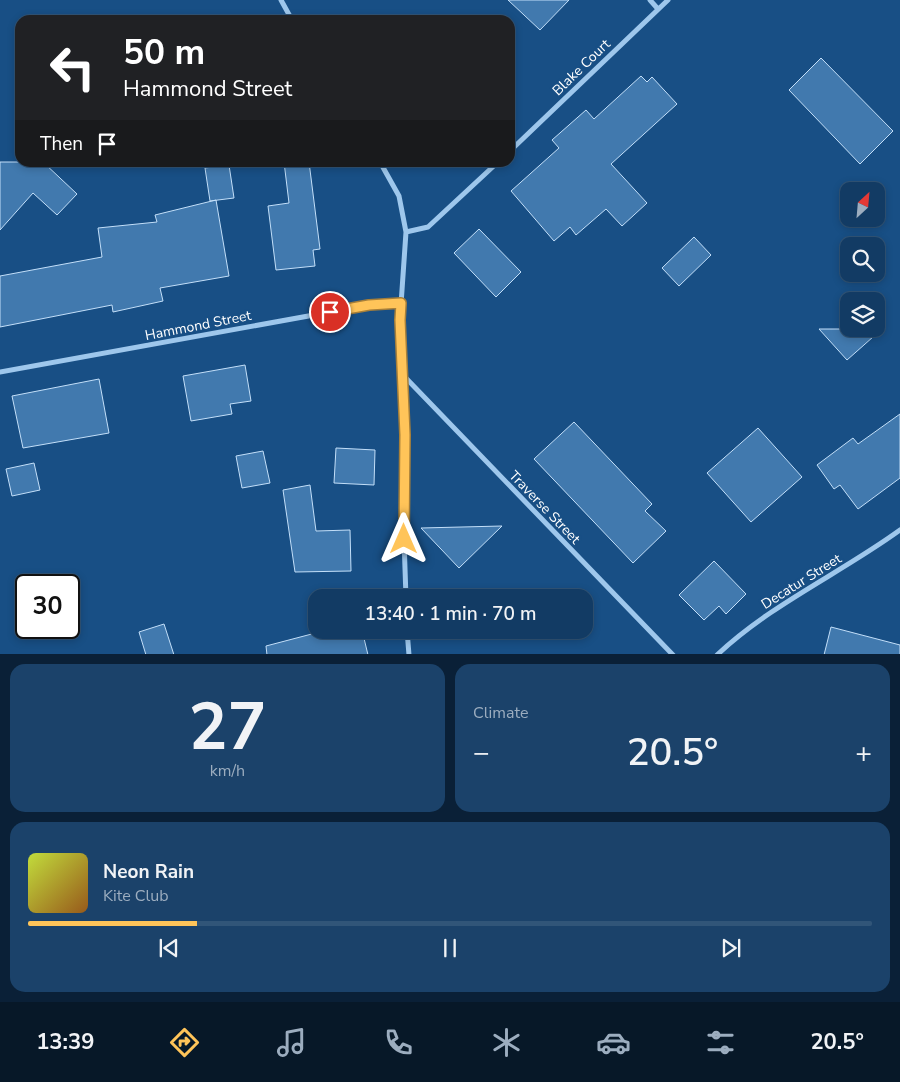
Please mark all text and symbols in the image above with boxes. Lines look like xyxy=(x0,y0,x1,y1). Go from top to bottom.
text: 50 m xyxy=(123,29,205,76)
icon: left xyxy=(40,35,105,100)
street label: Blake Court xyxy=(548,35,615,100)
text: Hammond Street xyxy=(123,74,292,104)
icon: arrive xyxy=(93,130,121,158)
text: Then xyxy=(40,131,83,157)
north arrow xyxy=(840,182,885,228)
map controls xyxy=(840,182,885,337)
button: search xyxy=(840,237,885,282)
pin xyxy=(309,291,351,333)
button: layers xyxy=(840,292,885,337)
icon: arrive xyxy=(316,298,344,326)
street label: Hammond Street xyxy=(143,306,253,345)
street label: Traverse Street xyxy=(505,467,585,548)
position arrow xyxy=(377,512,429,564)
street label: Decatur Street xyxy=(758,549,845,614)
speed limit sign: 30 xyxy=(15,574,80,639)
text: 13:40 · 1 min · 70 m xyxy=(365,601,536,627)
text: 27 xyxy=(188,683,267,772)
text: Climate xyxy=(473,702,528,724)
text: 20.5° xyxy=(627,727,718,778)
text: − xyxy=(473,734,490,772)
text: + xyxy=(855,734,872,772)
text: km/h xyxy=(210,760,245,782)
text: Neon Rain xyxy=(103,859,194,885)
text: Kite Club xyxy=(103,885,169,907)
icon: previous xyxy=(155,934,183,962)
icon: pause xyxy=(436,934,464,962)
icon: next xyxy=(717,934,745,962)
icon: directions xyxy=(167,1025,202,1060)
icon: music xyxy=(274,1025,309,1060)
icon: phone xyxy=(381,1025,416,1060)
icon: climate xyxy=(489,1025,524,1060)
icon: car xyxy=(596,1025,631,1060)
icon: filters xyxy=(703,1025,738,1060)
text: 13:39 xyxy=(36,1027,94,1057)
text: 20.5° xyxy=(810,1027,864,1057)

